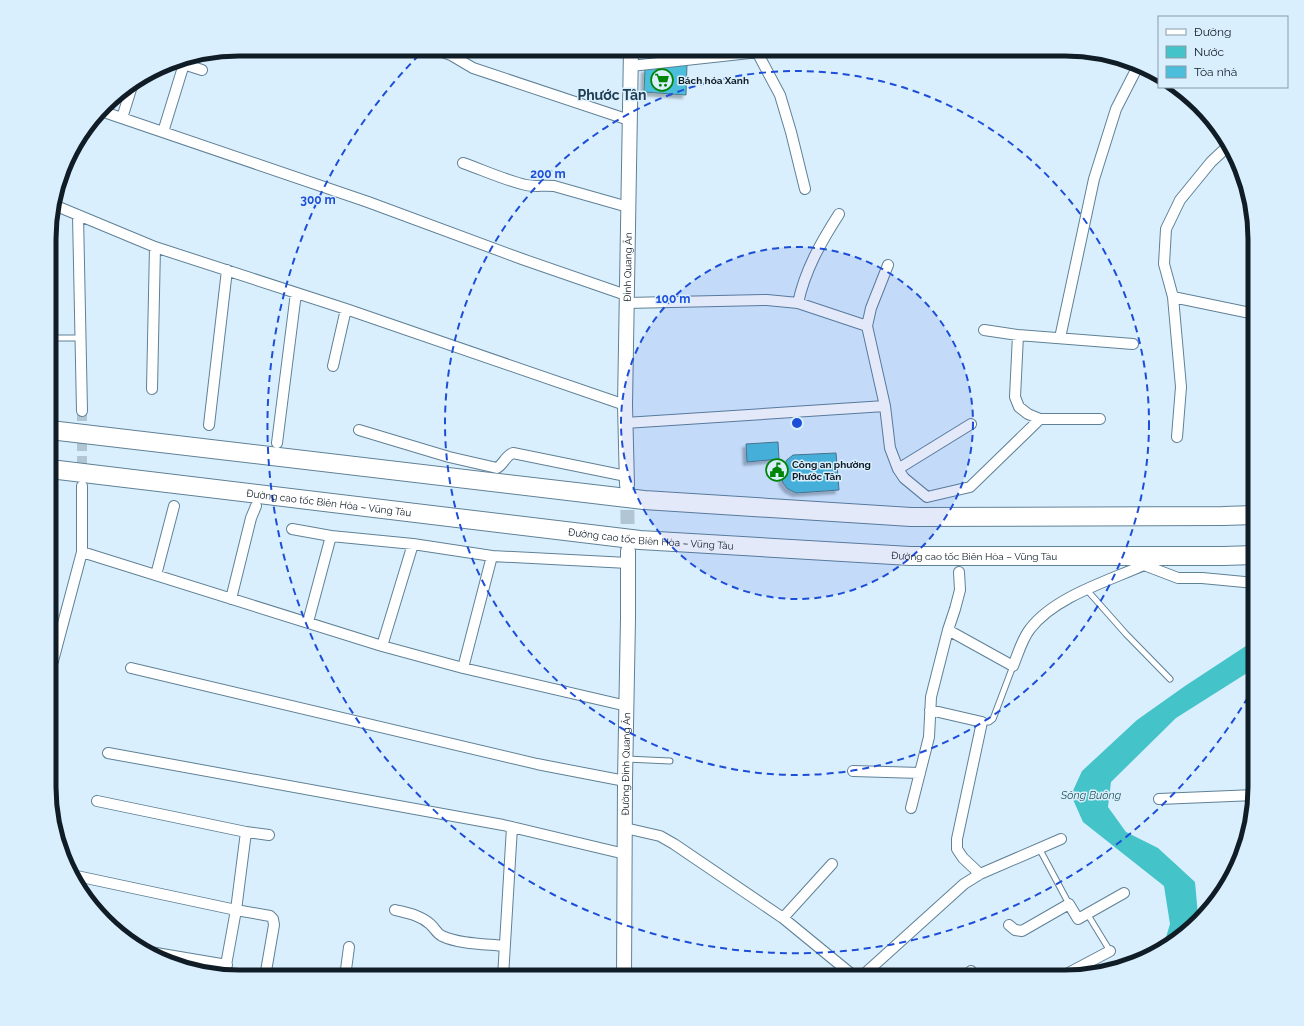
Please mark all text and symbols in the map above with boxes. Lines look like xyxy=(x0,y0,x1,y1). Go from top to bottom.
legend xyxy=(1158,16,1288,88)
text: Đường xyxy=(1194,25,1231,39)
text: Nước xyxy=(1194,45,1225,59)
text: Tòa nhà xyxy=(1194,65,1237,79)
supermarket icon: Bách hóa Xanh xyxy=(649,67,675,93)
place label: Bách hóa Xanh xyxy=(678,75,749,86)
district label: Phước Tân xyxy=(577,87,647,103)
text: 200 m xyxy=(530,167,566,181)
text: 300 m xyxy=(300,193,336,207)
street label: Đinh Quang Ân xyxy=(622,232,634,302)
text: 100 m xyxy=(656,292,690,306)
centre of rings xyxy=(790,416,804,430)
public building icon: Công an phường Phước Tân xyxy=(764,457,790,483)
place label: Công an phường Phước Tân xyxy=(792,459,871,482)
street label: Đường cao tốc Biên Hòa – Vũng Tàu xyxy=(246,488,412,518)
street label: Đường cao tốc Biên Hòa – Vũng Tàu xyxy=(568,526,734,552)
street label: Đường cao tốc Biên Hòa – Vũng Tàu xyxy=(891,550,1057,562)
street label: Đường Đinh Quang Ân xyxy=(620,712,632,816)
water label: Sông Buông xyxy=(1060,789,1122,802)

